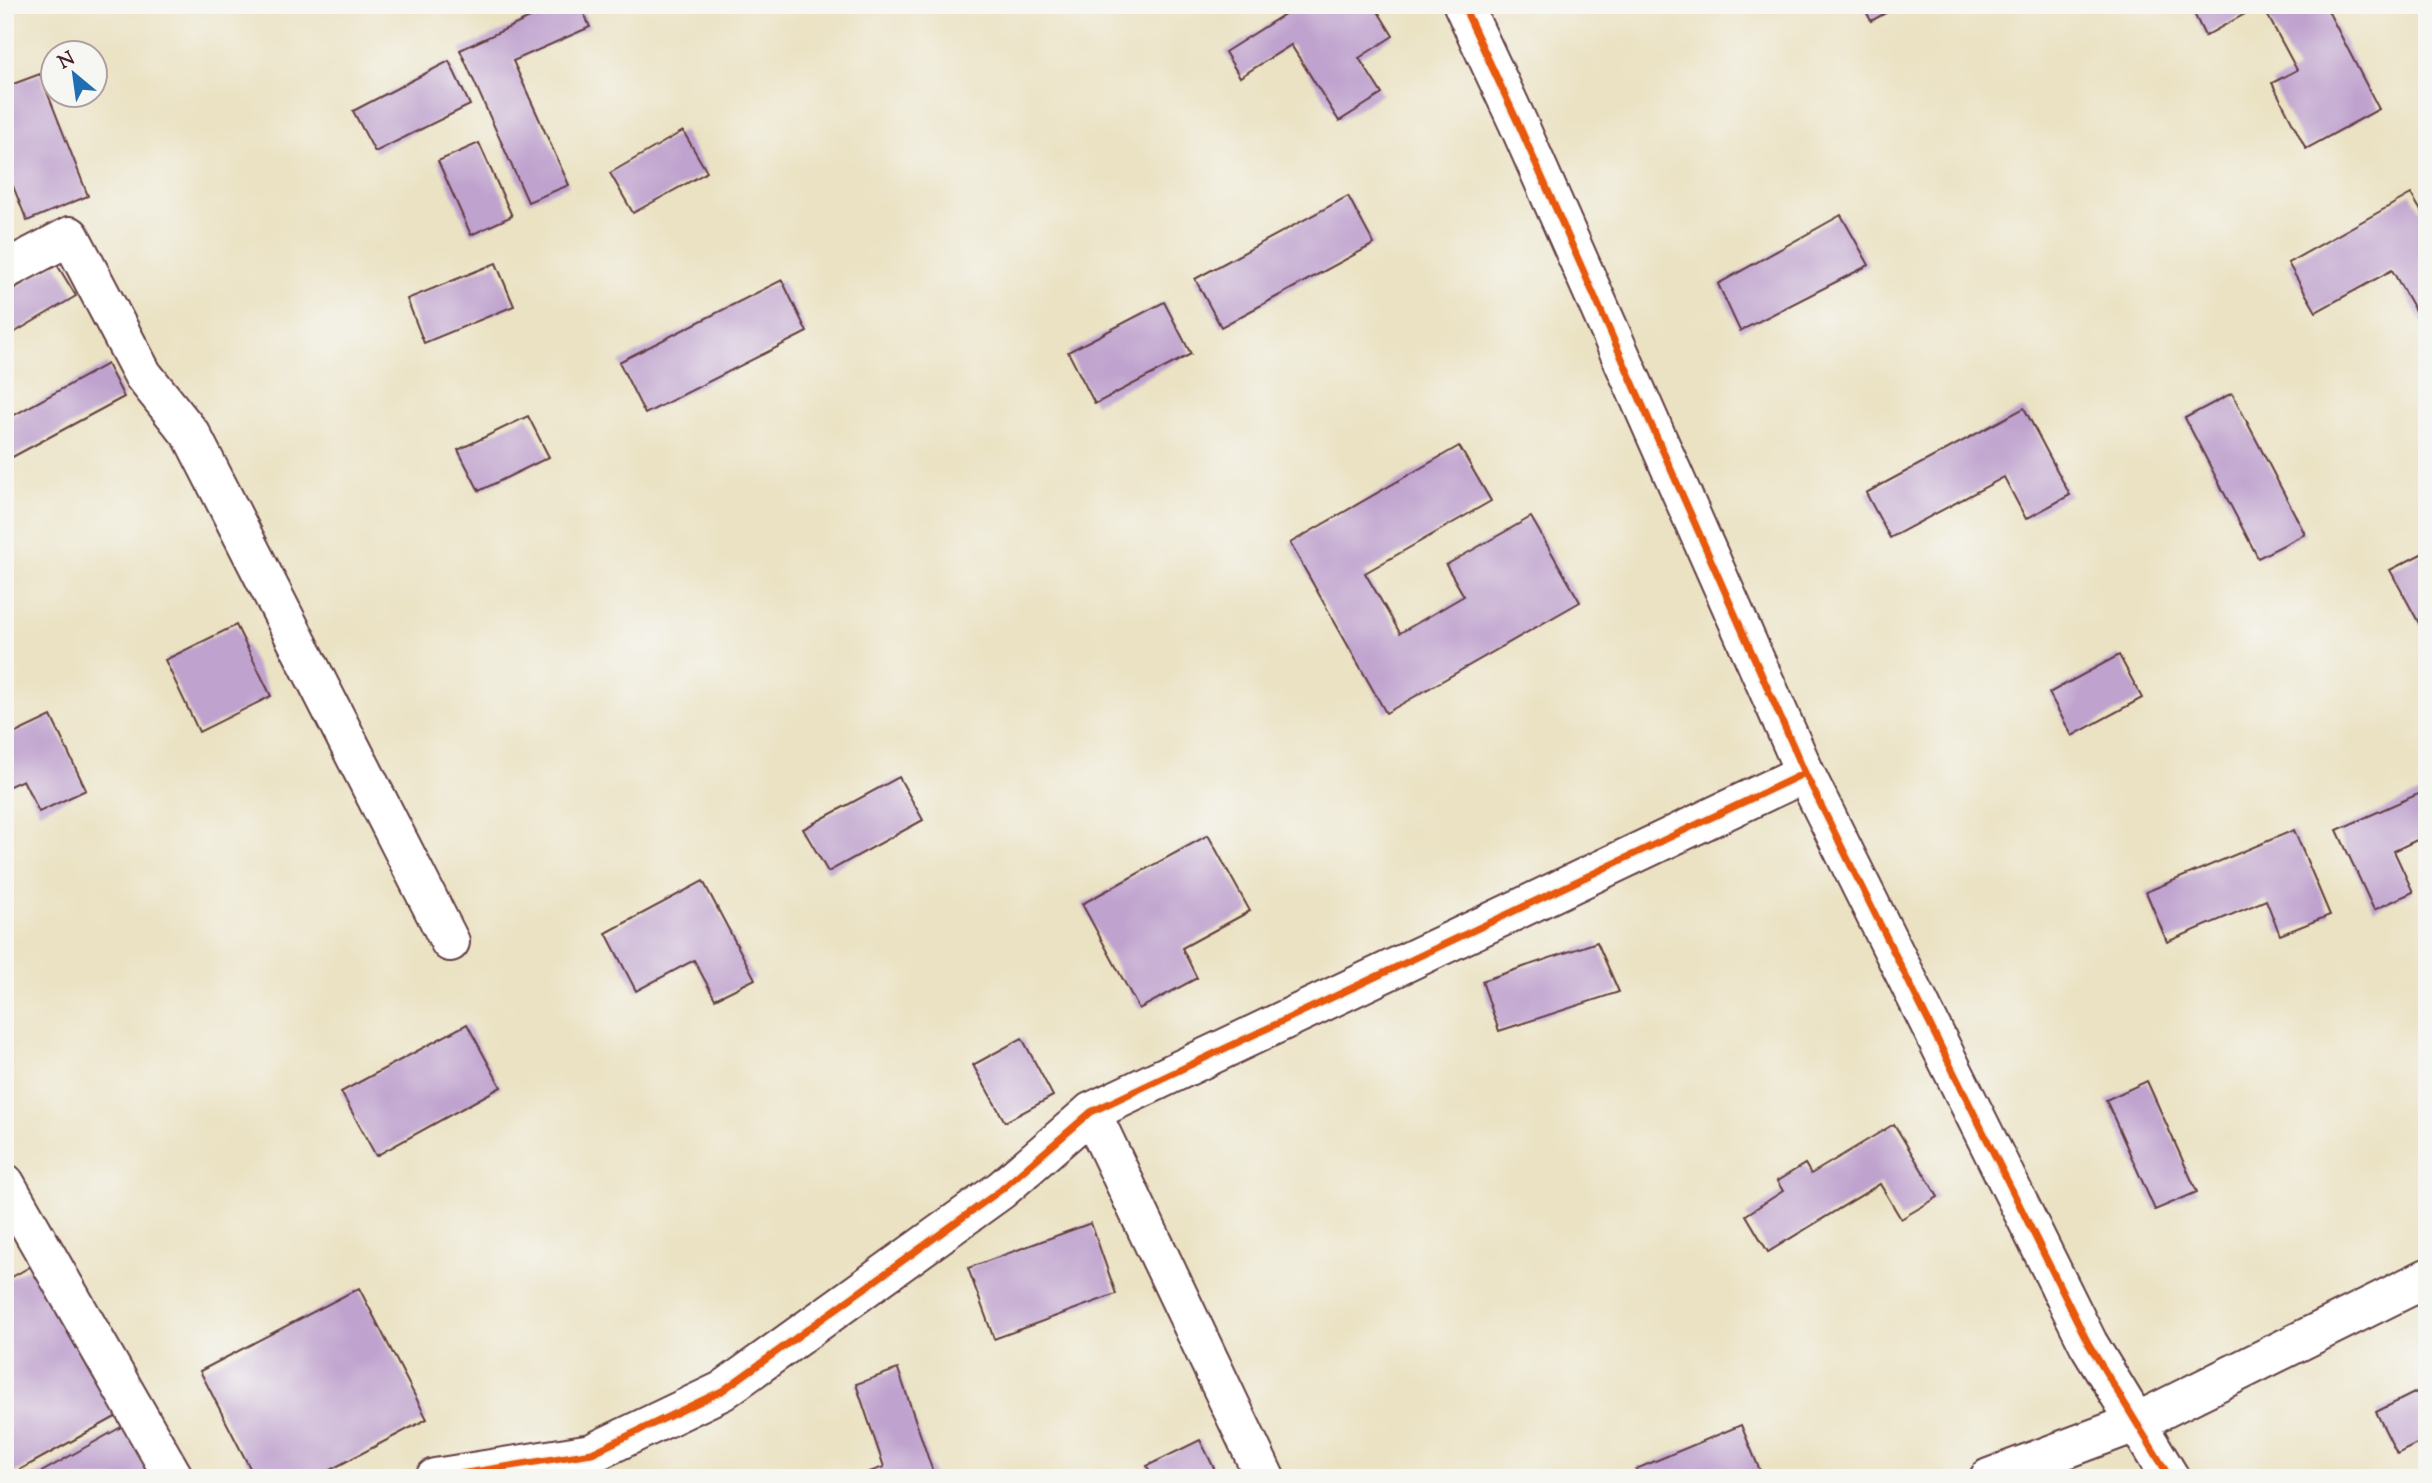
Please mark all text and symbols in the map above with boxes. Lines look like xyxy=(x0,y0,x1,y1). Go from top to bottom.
north arrow xyxy=(38,38,108,108)
text: N xyxy=(54,46,80,77)

